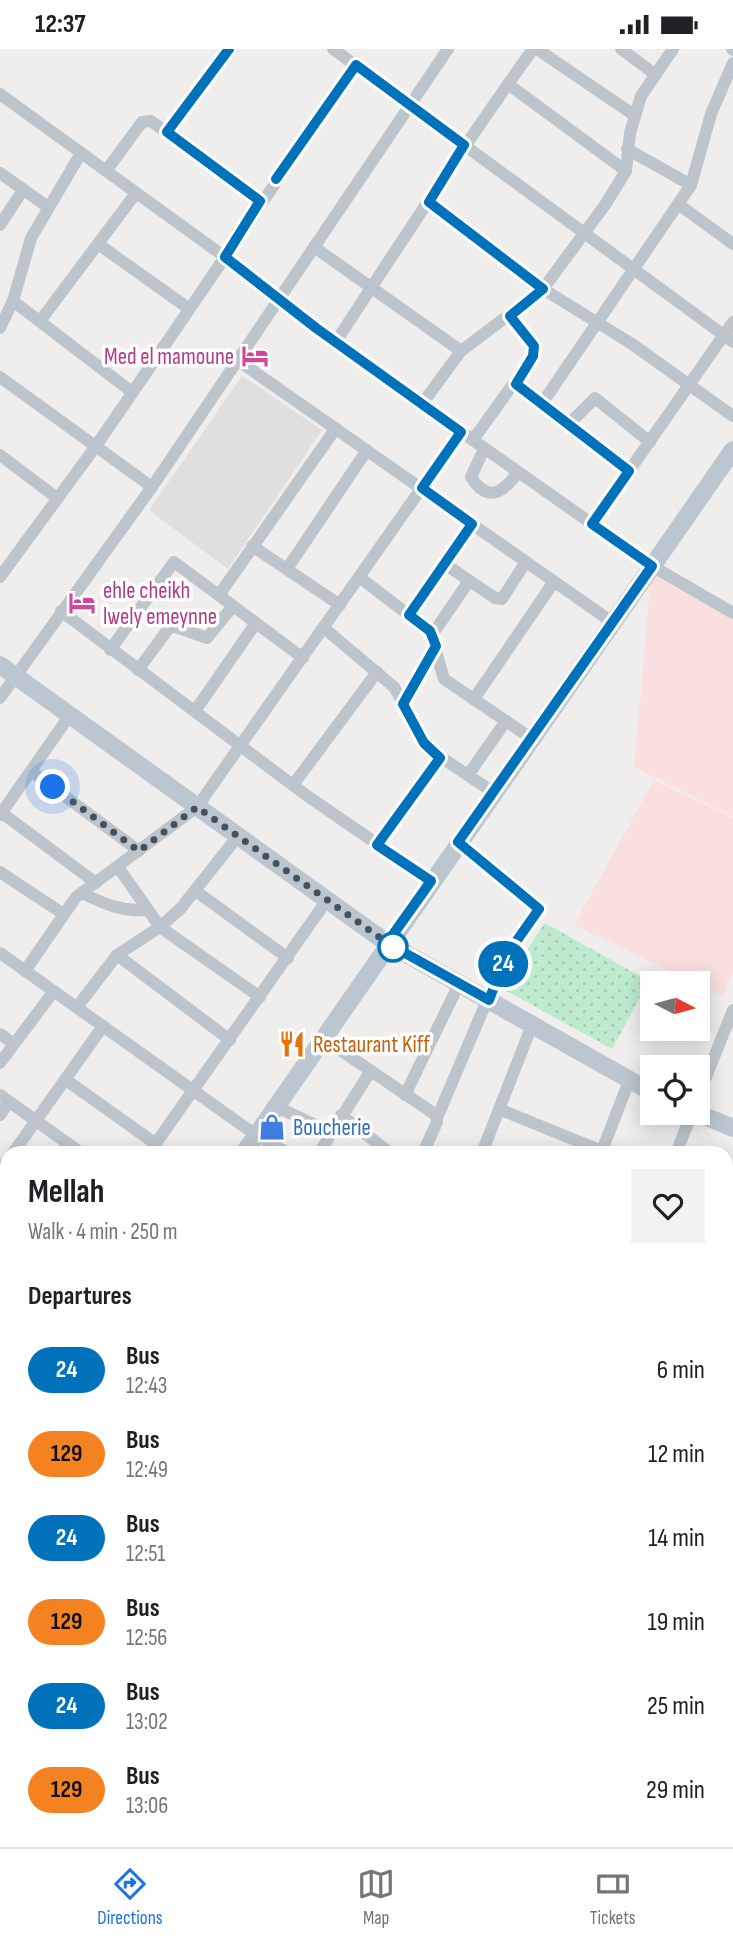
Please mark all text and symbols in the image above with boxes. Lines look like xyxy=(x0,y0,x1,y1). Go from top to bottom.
text: 12:37 xyxy=(35,9,86,40)
hotel icon: Med el mamoune xyxy=(240,341,270,371)
place label: Med el mamoune xyxy=(104,343,234,371)
place label: ehle cheikh lwely emeynne xyxy=(103,577,217,631)
hotel icon: ehle cheikh lwely emeynne xyxy=(67,588,97,618)
your location xyxy=(35,769,70,804)
unlabelled marker xyxy=(378,932,408,962)
line badge: 24 xyxy=(472,941,534,987)
text: 24 xyxy=(492,949,514,978)
north arrow xyxy=(640,971,710,1041)
map controls xyxy=(640,971,710,1125)
restaurant icon: Restaurant Kiff xyxy=(277,1029,307,1059)
place label: Restaurant Kiff xyxy=(313,1031,431,1059)
button: locate xyxy=(640,1055,710,1125)
shop icon: Boucherie xyxy=(257,1112,287,1142)
place label: Boucherie xyxy=(293,1114,371,1142)
button: heart xyxy=(631,1169,705,1243)
text: Mellah xyxy=(28,1172,105,1212)
text: Walk · 4 min · 250 m xyxy=(28,1218,178,1246)
text: Departures xyxy=(28,1281,132,1312)
text: Bus xyxy=(126,1341,160,1372)
text: 24 xyxy=(56,1355,77,1384)
text: 6 min xyxy=(657,1355,705,1386)
text: 12:43 xyxy=(126,1372,167,1400)
text: Bus xyxy=(126,1425,160,1456)
text: 129 xyxy=(51,1439,82,1468)
text: 12 min xyxy=(648,1439,705,1470)
text: 12:49 xyxy=(126,1456,168,1484)
text: Bus xyxy=(126,1509,160,1540)
text: 24 xyxy=(56,1523,77,1552)
text: 14 min xyxy=(648,1523,705,1554)
text: 12:51 xyxy=(126,1540,165,1568)
text: Bus xyxy=(126,1593,160,1624)
text: 129 xyxy=(51,1607,82,1636)
text: 19 min xyxy=(648,1607,705,1638)
text: 12:56 xyxy=(126,1624,167,1652)
text: Bus xyxy=(126,1677,160,1708)
text: 24 xyxy=(56,1691,77,1720)
text: 25 min xyxy=(647,1691,705,1722)
text: 13:02 xyxy=(126,1708,168,1736)
text: Bus xyxy=(126,1761,160,1792)
text: 129 xyxy=(51,1775,82,1804)
text: 29 min xyxy=(646,1775,705,1806)
text: 13:06 xyxy=(126,1792,168,1820)
tab: Directions xyxy=(97,1865,163,1930)
tab: Map xyxy=(357,1865,395,1930)
tab: Tickets xyxy=(590,1865,636,1930)

